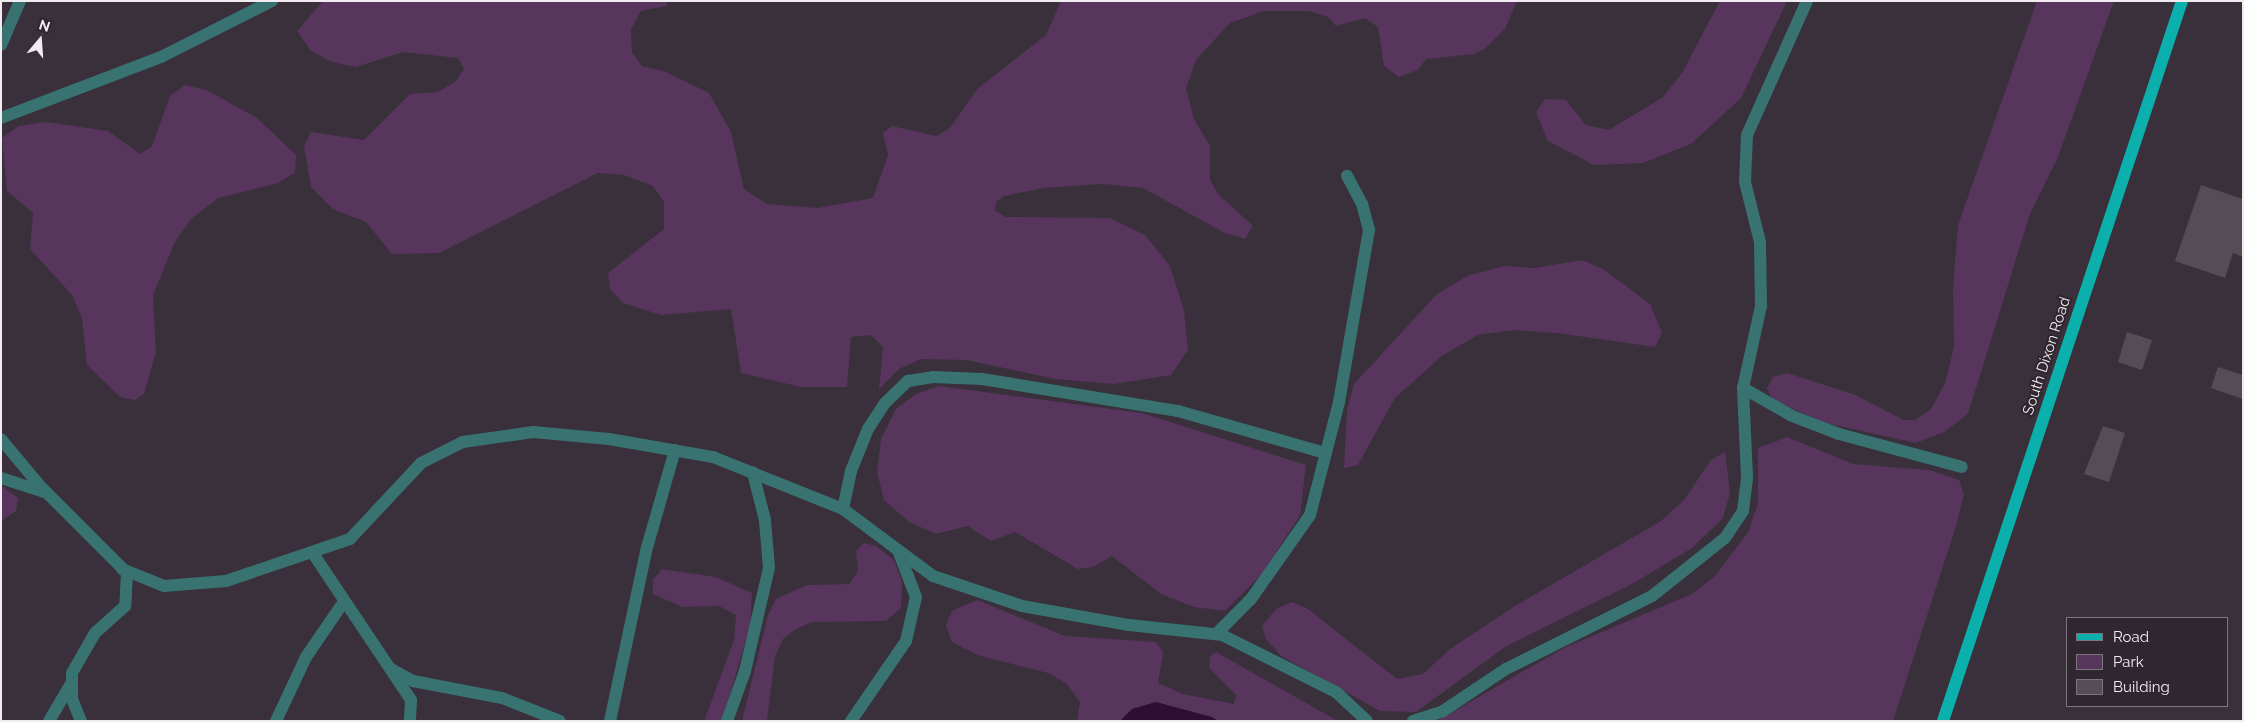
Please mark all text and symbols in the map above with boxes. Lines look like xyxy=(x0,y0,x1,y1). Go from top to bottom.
north arrow xyxy=(15,15,65,65)
text: N xyxy=(37,16,52,35)
street label: South Dixon Road xyxy=(2019,295,2075,417)
legend xyxy=(2066,617,2229,707)
text: Road xyxy=(2113,628,2149,646)
text: Park xyxy=(2113,653,2144,671)
text: Building xyxy=(2113,678,2170,696)

